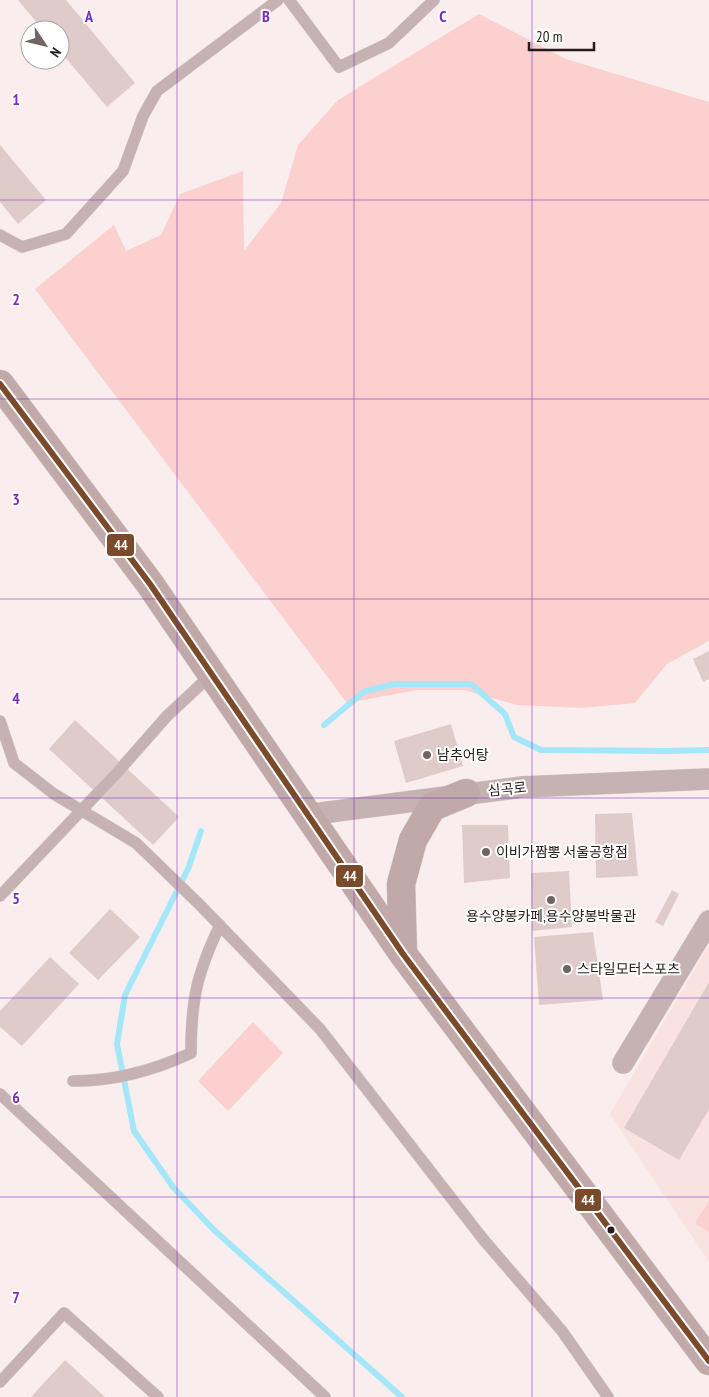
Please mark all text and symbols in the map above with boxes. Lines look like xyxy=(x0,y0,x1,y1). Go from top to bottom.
text: A xyxy=(84,6,94,26)
text: B xyxy=(262,6,270,26)
text: C xyxy=(439,6,447,26)
north arrow xyxy=(20,20,70,70)
scale bar xyxy=(529,20,594,52)
text: 20 m xyxy=(536,27,562,46)
text: N xyxy=(46,44,65,61)
text: 1 xyxy=(12,89,20,109)
text: 2 xyxy=(12,289,20,309)
text: 3 xyxy=(12,489,20,509)
line badge: 44 xyxy=(106,533,135,557)
text: 44 xyxy=(114,536,128,554)
text: 4 xyxy=(12,688,20,708)
place label: 남추어탕 xyxy=(437,746,489,764)
marker: 남추어탕 xyxy=(421,749,433,761)
street label: 심곡로 xyxy=(487,778,527,800)
place label: 이비가짬뽕 서울공항점 xyxy=(496,843,628,861)
marker: 이비가짬뽕 서울공항점 xyxy=(480,846,492,858)
line badge: 44 xyxy=(335,864,364,888)
text: 44 xyxy=(343,867,357,885)
text: 5 xyxy=(12,888,20,908)
marker: 용수양봉카페,용수양봉박물관 xyxy=(545,894,557,906)
place label: 용수양봉카페,용수양봉박물관 xyxy=(466,907,636,925)
place label: 스타일모터스포츠 xyxy=(577,960,680,978)
marker: 스타일모터스포츠 xyxy=(561,963,573,975)
text: 6 xyxy=(12,1087,20,1107)
line badge: 44 xyxy=(574,1188,602,1212)
text: 44 xyxy=(581,1191,595,1209)
unlabelled marker xyxy=(606,1225,616,1235)
text: 7 xyxy=(12,1287,20,1307)

